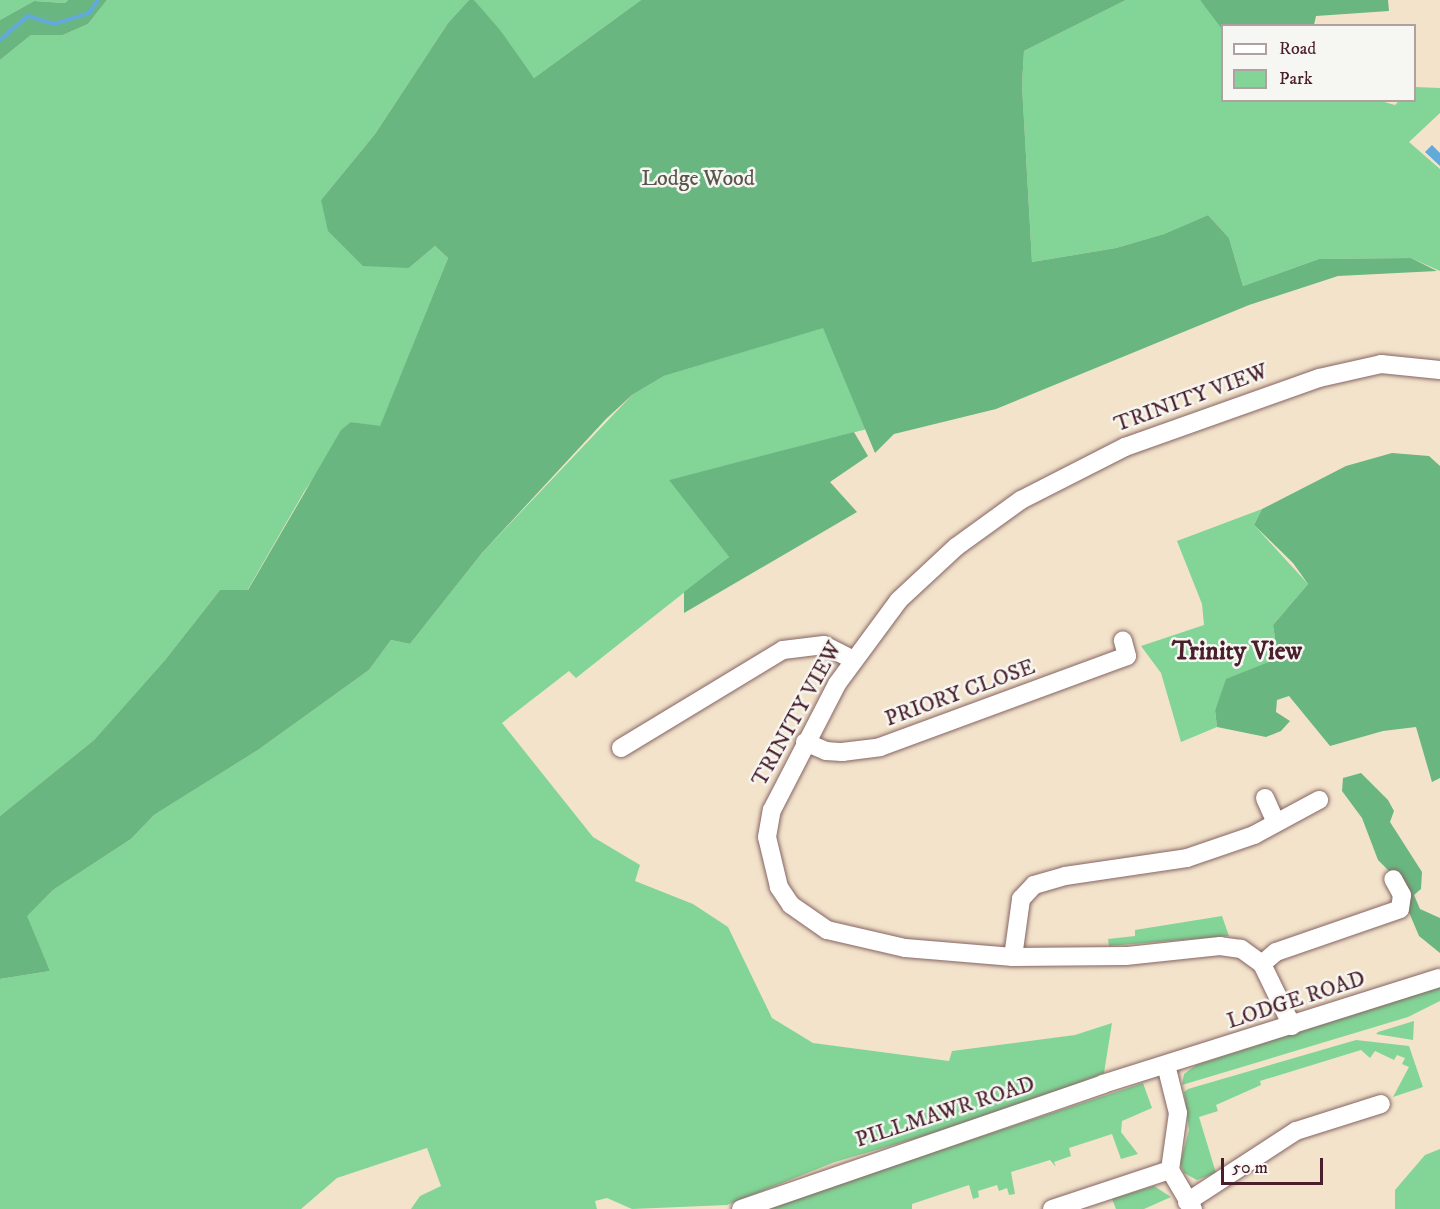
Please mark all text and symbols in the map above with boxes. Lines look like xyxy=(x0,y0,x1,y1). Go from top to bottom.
legend xyxy=(1221,24,1416,102)
text: Road xyxy=(1279,38,1316,60)
text: Park xyxy=(1279,68,1313,90)
park label: Lodge Wood xyxy=(641,166,755,192)
street label: TRINITY VIEW xyxy=(1111,358,1271,438)
district label: Trinity View xyxy=(1172,636,1302,668)
street label: TRINITY VIEW xyxy=(746,637,848,791)
street label: PRIORY CLOSE xyxy=(881,654,1039,732)
street label: LODGE ROAD xyxy=(1224,965,1368,1035)
street label: PILLMAWR ROAD xyxy=(852,1071,1038,1153)
scale bar xyxy=(1224,1146,1326,1184)
text: 50 m xyxy=(1232,1157,1268,1179)

